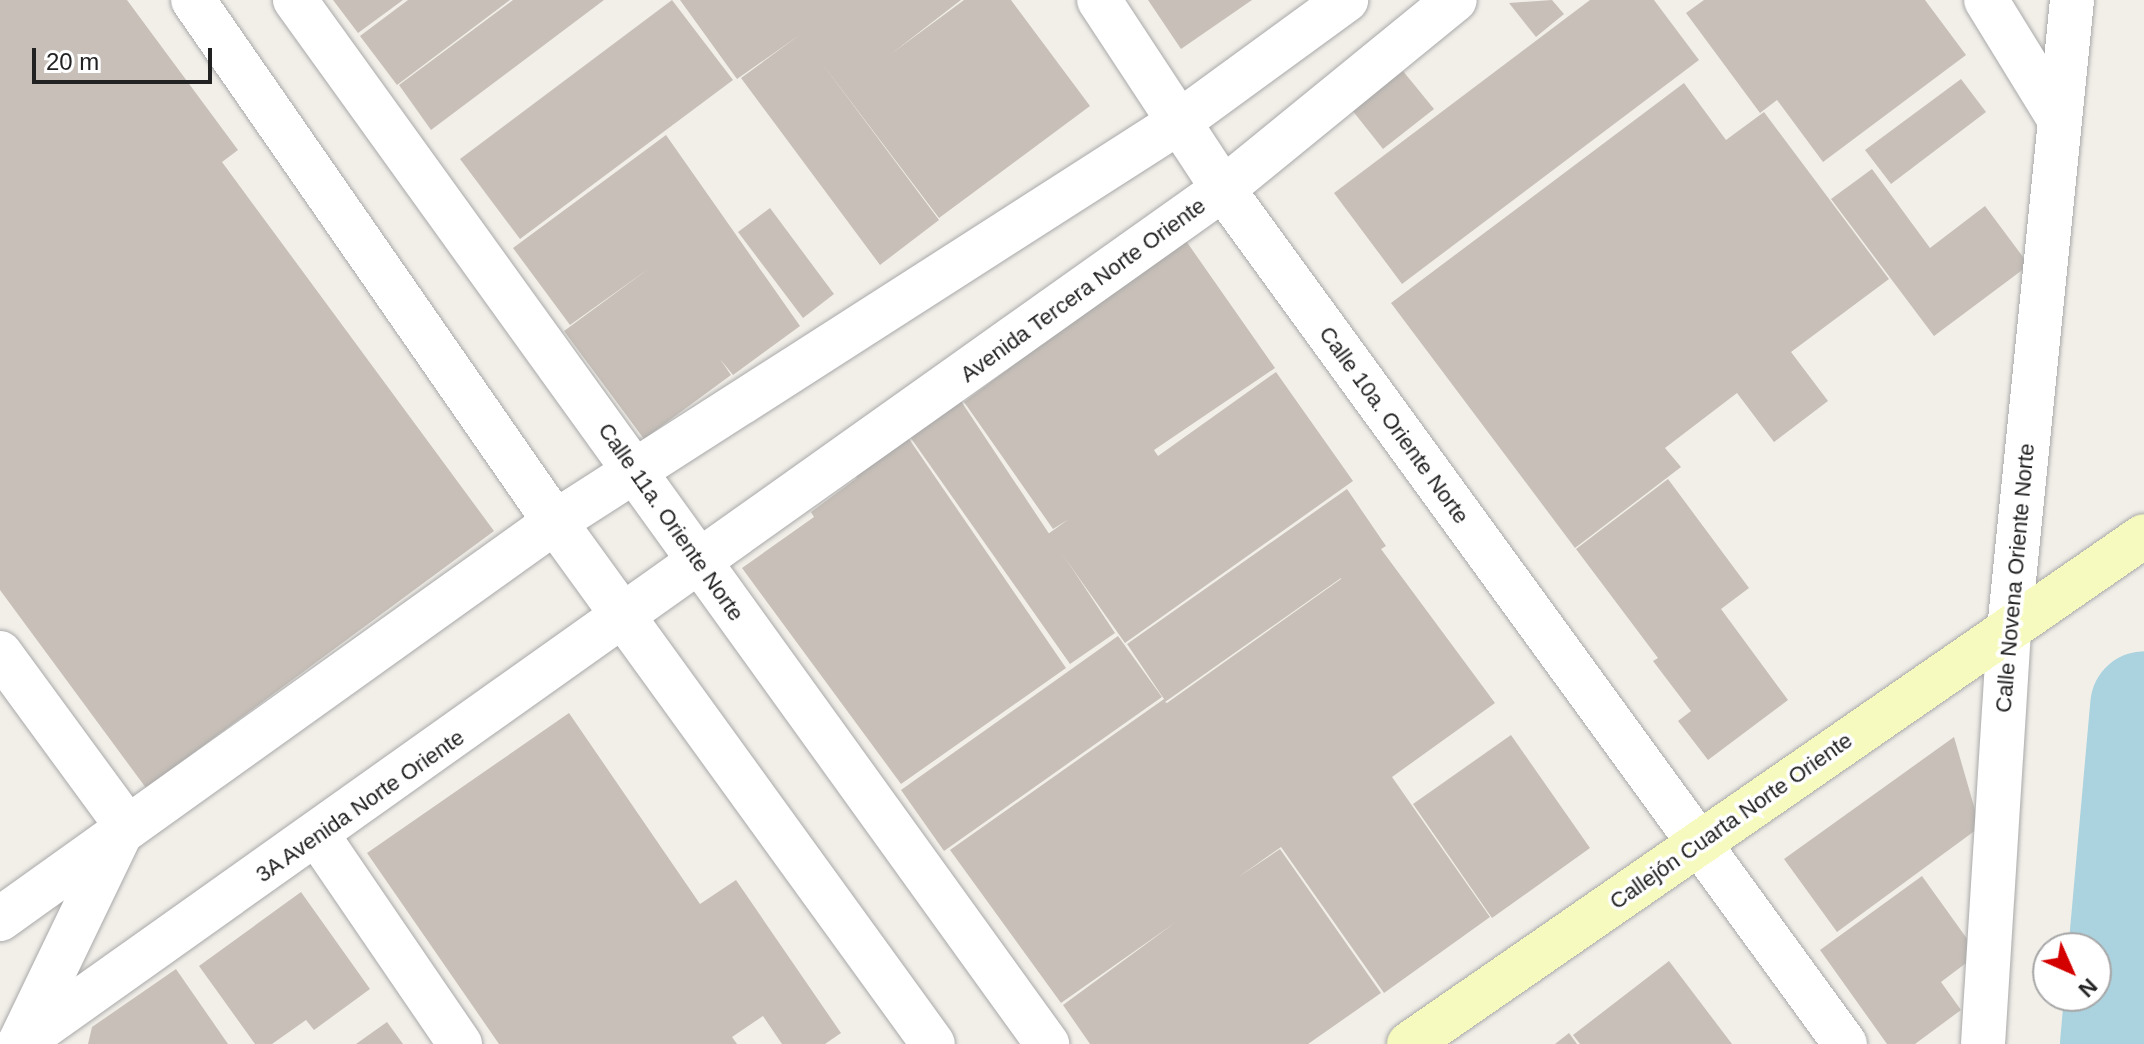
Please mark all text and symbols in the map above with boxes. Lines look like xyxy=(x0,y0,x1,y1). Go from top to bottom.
scale bar xyxy=(36,32,216,82)
text: 20 m xyxy=(46,48,99,75)
street label: Avenida Tercera Norte Oriente xyxy=(955,192,1211,388)
street label: Calle 10a. Oriente Norte xyxy=(1314,321,1474,529)
street label: Calle 11a. Oriente Norte xyxy=(593,418,749,626)
street label: Calle Novena Oriente Norte xyxy=(1990,442,2040,714)
street label: 3A Avenida Norte Oriente xyxy=(250,723,470,889)
street label: Callejón Cuarta Norte Oriente xyxy=(1605,727,1857,915)
north arrow xyxy=(2032,932,2112,1012)
text: N xyxy=(2073,973,2102,1002)

